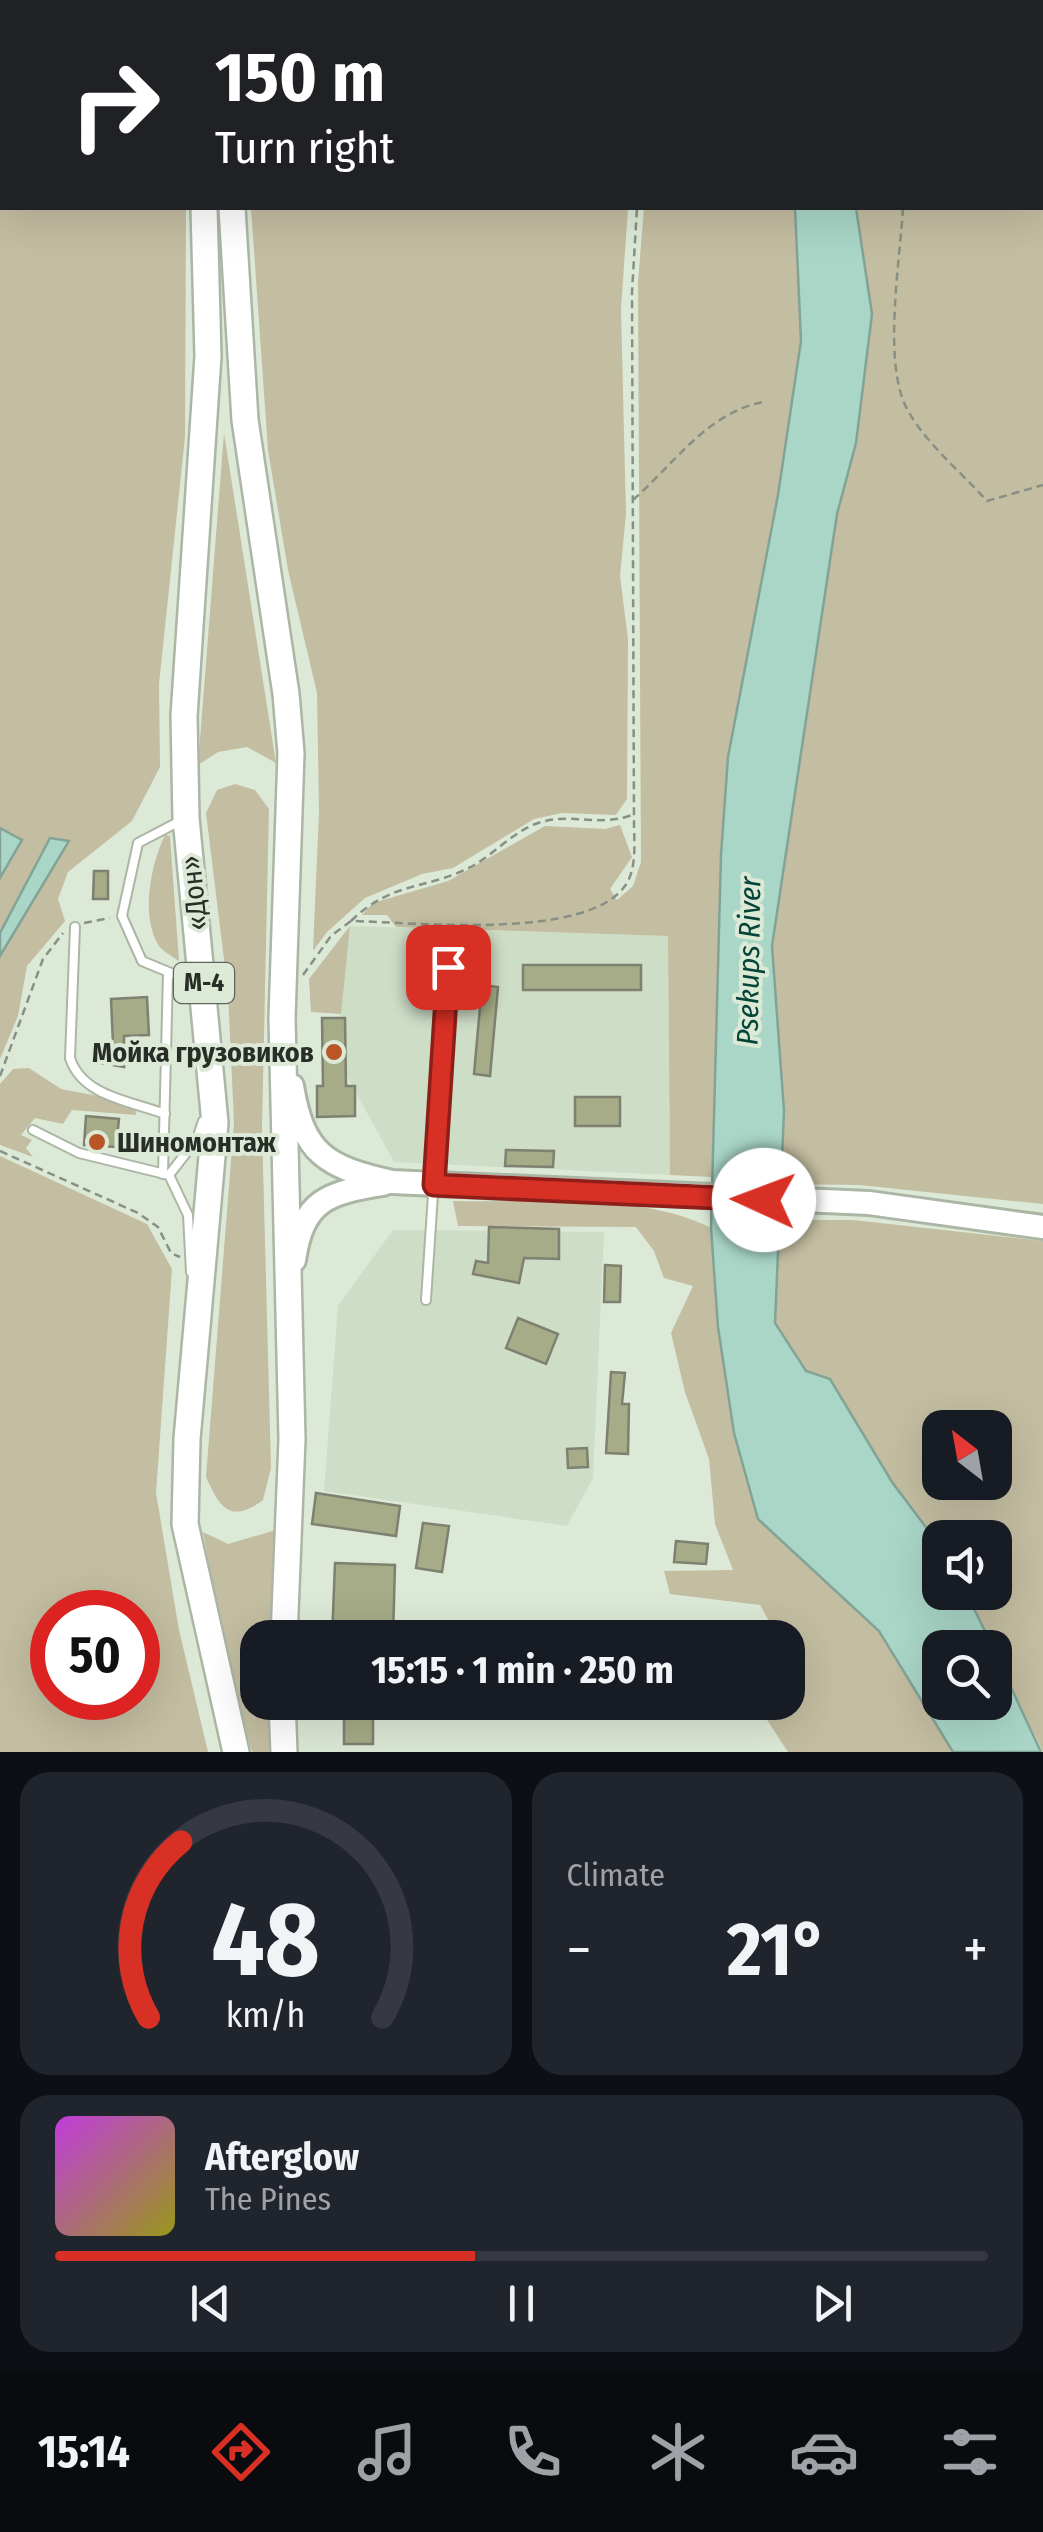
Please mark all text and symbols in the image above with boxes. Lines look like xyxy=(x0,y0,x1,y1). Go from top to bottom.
text: 150 m xyxy=(215,36,385,120)
icon: right xyxy=(50,40,180,170)
text: Turn right xyxy=(215,121,394,175)
street label: «Дон» xyxy=(174,854,214,932)
water label: Psekups River xyxy=(730,875,768,1046)
pin xyxy=(406,925,491,1010)
icon: arrive xyxy=(421,940,476,995)
road number: М-4 xyxy=(174,963,234,1003)
place label: Мойка грузовиков xyxy=(92,1036,314,1069)
marker: Мойка грузовиков xyxy=(323,1041,345,1063)
place label: Шиномонтаж xyxy=(117,1126,277,1159)
marker: Шиномонтаж xyxy=(86,1131,108,1153)
position arrow xyxy=(712,1148,816,1252)
north arrow xyxy=(922,1410,1012,1500)
map controls xyxy=(922,1410,1012,1720)
button: sound xyxy=(922,1520,1012,1610)
speed limit sign: 50 xyxy=(30,1590,160,1720)
button: search xyxy=(922,1630,1012,1720)
text: 15:15 · 1 min · 250 m xyxy=(371,1647,674,1693)
text: Climate xyxy=(567,1856,665,1894)
text: 48 xyxy=(212,1878,320,2003)
text: 21° xyxy=(727,1905,827,1995)
text: − xyxy=(567,1917,591,1983)
text: + xyxy=(963,1917,988,1983)
text: km/h xyxy=(226,1994,306,2036)
text: Afterglow xyxy=(205,2134,359,2180)
text: The Pines xyxy=(205,2180,331,2218)
icon: previous xyxy=(183,2276,238,2331)
icon: pause xyxy=(494,2276,549,2331)
icon: next xyxy=(805,2276,860,2331)
icon: directions xyxy=(206,2417,276,2487)
icon: music xyxy=(352,2417,422,2487)
icon: phone xyxy=(498,2417,568,2487)
icon: climate xyxy=(643,2417,713,2487)
icon: car xyxy=(789,2417,859,2487)
icon: filters xyxy=(935,2417,1005,2487)
text: 15:14 xyxy=(38,2425,130,2479)

